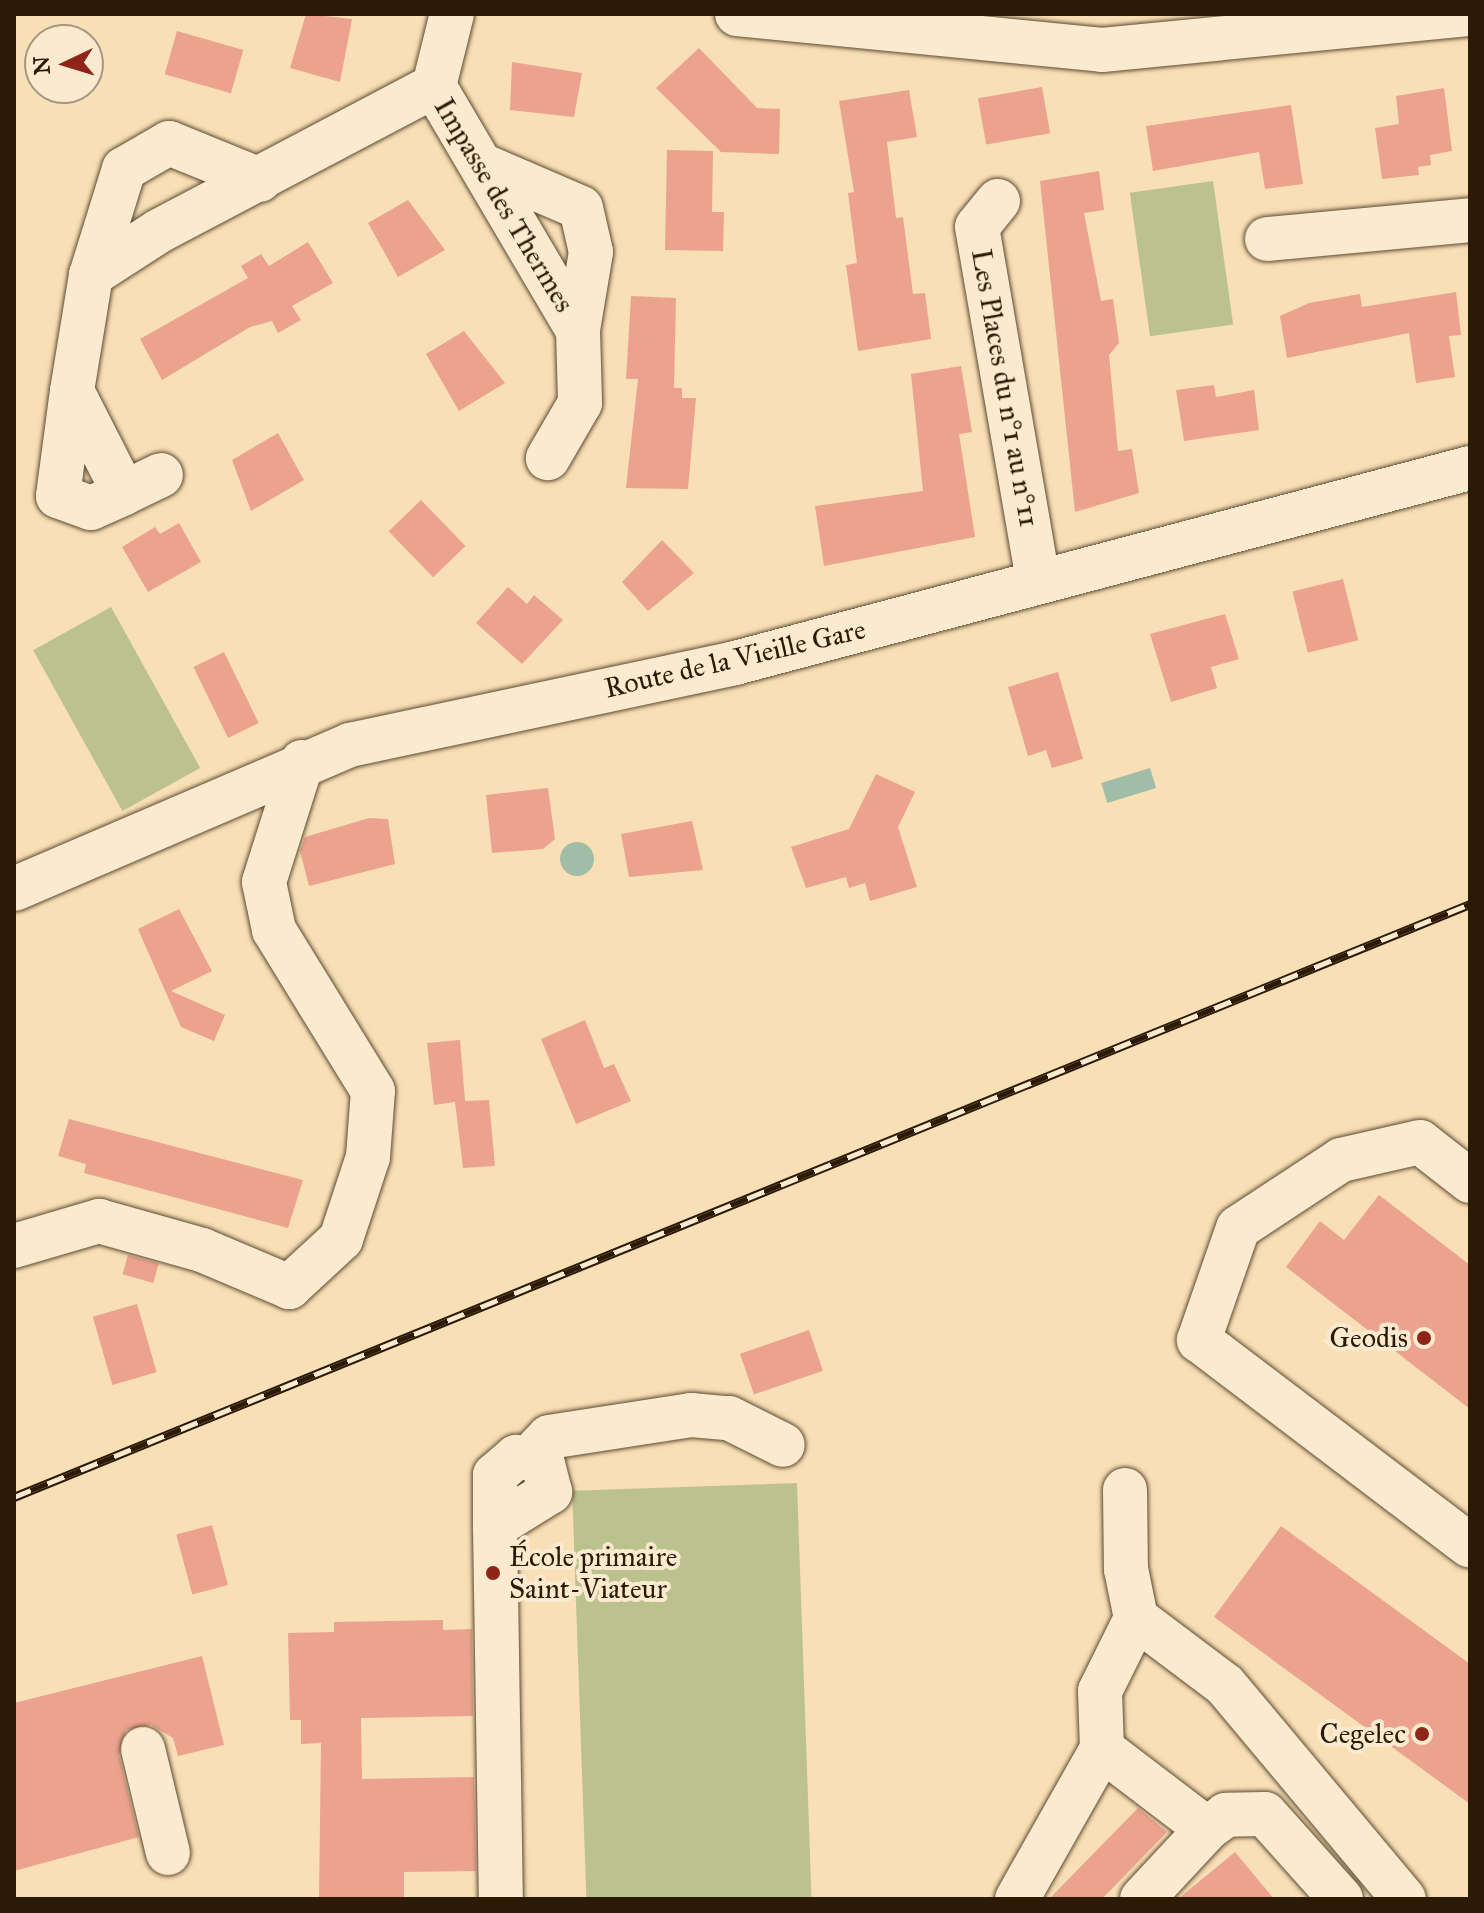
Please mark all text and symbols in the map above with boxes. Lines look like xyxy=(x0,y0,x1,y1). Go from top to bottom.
north arrow xyxy=(24,24,104,104)
text: N xyxy=(27,55,56,76)
street label: Impasse des Thermes xyxy=(427,92,581,318)
street label: Les Places du n°1 au n°11 xyxy=(964,247,1046,529)
street label: Route de la Vieille Gare xyxy=(601,613,869,705)
place label: Geodis xyxy=(1330,1321,1408,1355)
marker: Geodis xyxy=(1415,1329,1433,1347)
place label: École primaire Saint-Viateur xyxy=(509,1540,677,1606)
marker: École primaire Saint-Viateur xyxy=(484,1564,502,1582)
place label: Cegelec xyxy=(1320,1717,1406,1751)
marker: Cegelec xyxy=(1413,1725,1431,1743)

